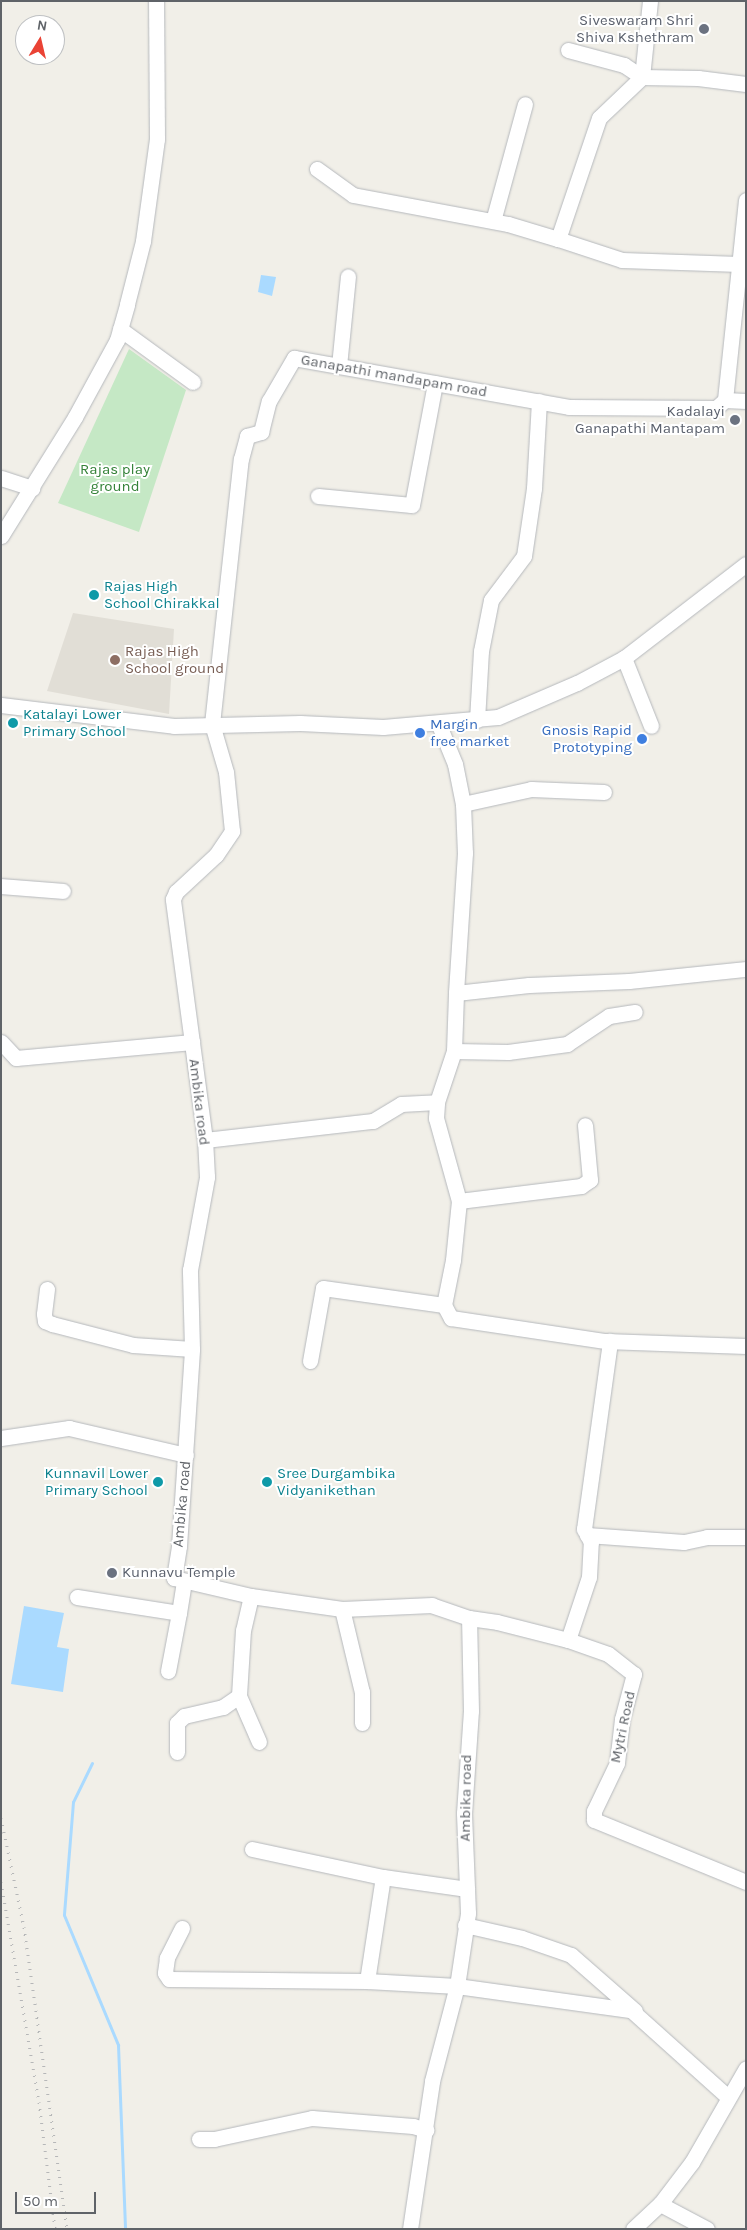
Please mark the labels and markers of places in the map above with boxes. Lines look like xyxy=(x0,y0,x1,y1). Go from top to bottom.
place label: Siveswaram Shri Shiva Kshethram xyxy=(576,11,694,46)
marker: Siveswaram Shri Shiva Kshethram xyxy=(698,23,710,35)
place label: Kadalayi Ganapathi Mantapam xyxy=(575,402,725,437)
marker: Kadalayi Ganapathi Mantapam xyxy=(729,414,741,426)
place label: Rajas High School Chirakkal xyxy=(104,577,220,612)
marker: Rajas High School Chirakkal xyxy=(88,589,100,601)
place label: Rajas High School ground xyxy=(125,642,224,677)
marker: Rajas High School ground xyxy=(109,654,121,666)
place label: Katalayi Lower Primary School xyxy=(23,705,126,740)
place label: Margin free market xyxy=(430,715,509,750)
marker: Katalayi Lower Primary School xyxy=(7,717,19,729)
place label: Gnosis Rapid Prototyping xyxy=(542,721,632,756)
marker: Margin free market xyxy=(414,727,426,739)
marker: Gnosis Rapid Prototyping xyxy=(636,733,648,745)
place label: Kunnavil Lower Primary School xyxy=(44,1464,148,1499)
place label: Sree Durgambika Vidyanikethan xyxy=(277,1464,395,1499)
marker: Kunnavil Lower Primary School xyxy=(152,1476,164,1488)
marker: Sree Durgambika Vidyanikethan xyxy=(261,1476,273,1488)
place label: Kunnavu Temple xyxy=(122,1564,236,1582)
marker: Kunnavu Temple xyxy=(106,1567,118,1579)

